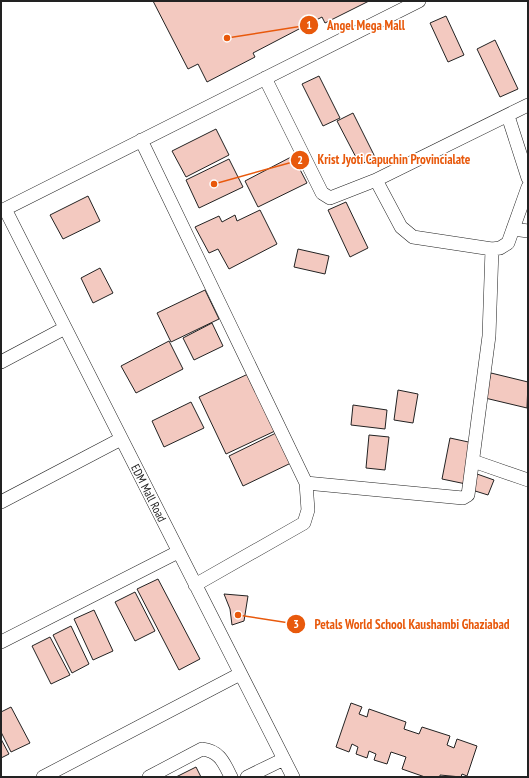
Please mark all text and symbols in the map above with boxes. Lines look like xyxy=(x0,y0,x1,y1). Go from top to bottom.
callout: Angel Mega Mall xyxy=(299,13,413,38)
text: 1 xyxy=(306,17,312,32)
text: Angel Mega Mall xyxy=(326,17,406,34)
callout: Krist Jyoti Capuchin Provincialate xyxy=(290,147,479,172)
text: Krist Jyoti Capuchin Provincialate xyxy=(318,151,471,168)
text: 2 xyxy=(297,152,303,167)
street label: EDM Mall Road xyxy=(128,462,170,524)
callout: Petals World School Kaushambi Ghaziabad xyxy=(286,612,518,637)
text: 3 xyxy=(293,616,299,631)
text: Petals World School Kaushambi Ghaziabad xyxy=(314,616,510,633)

